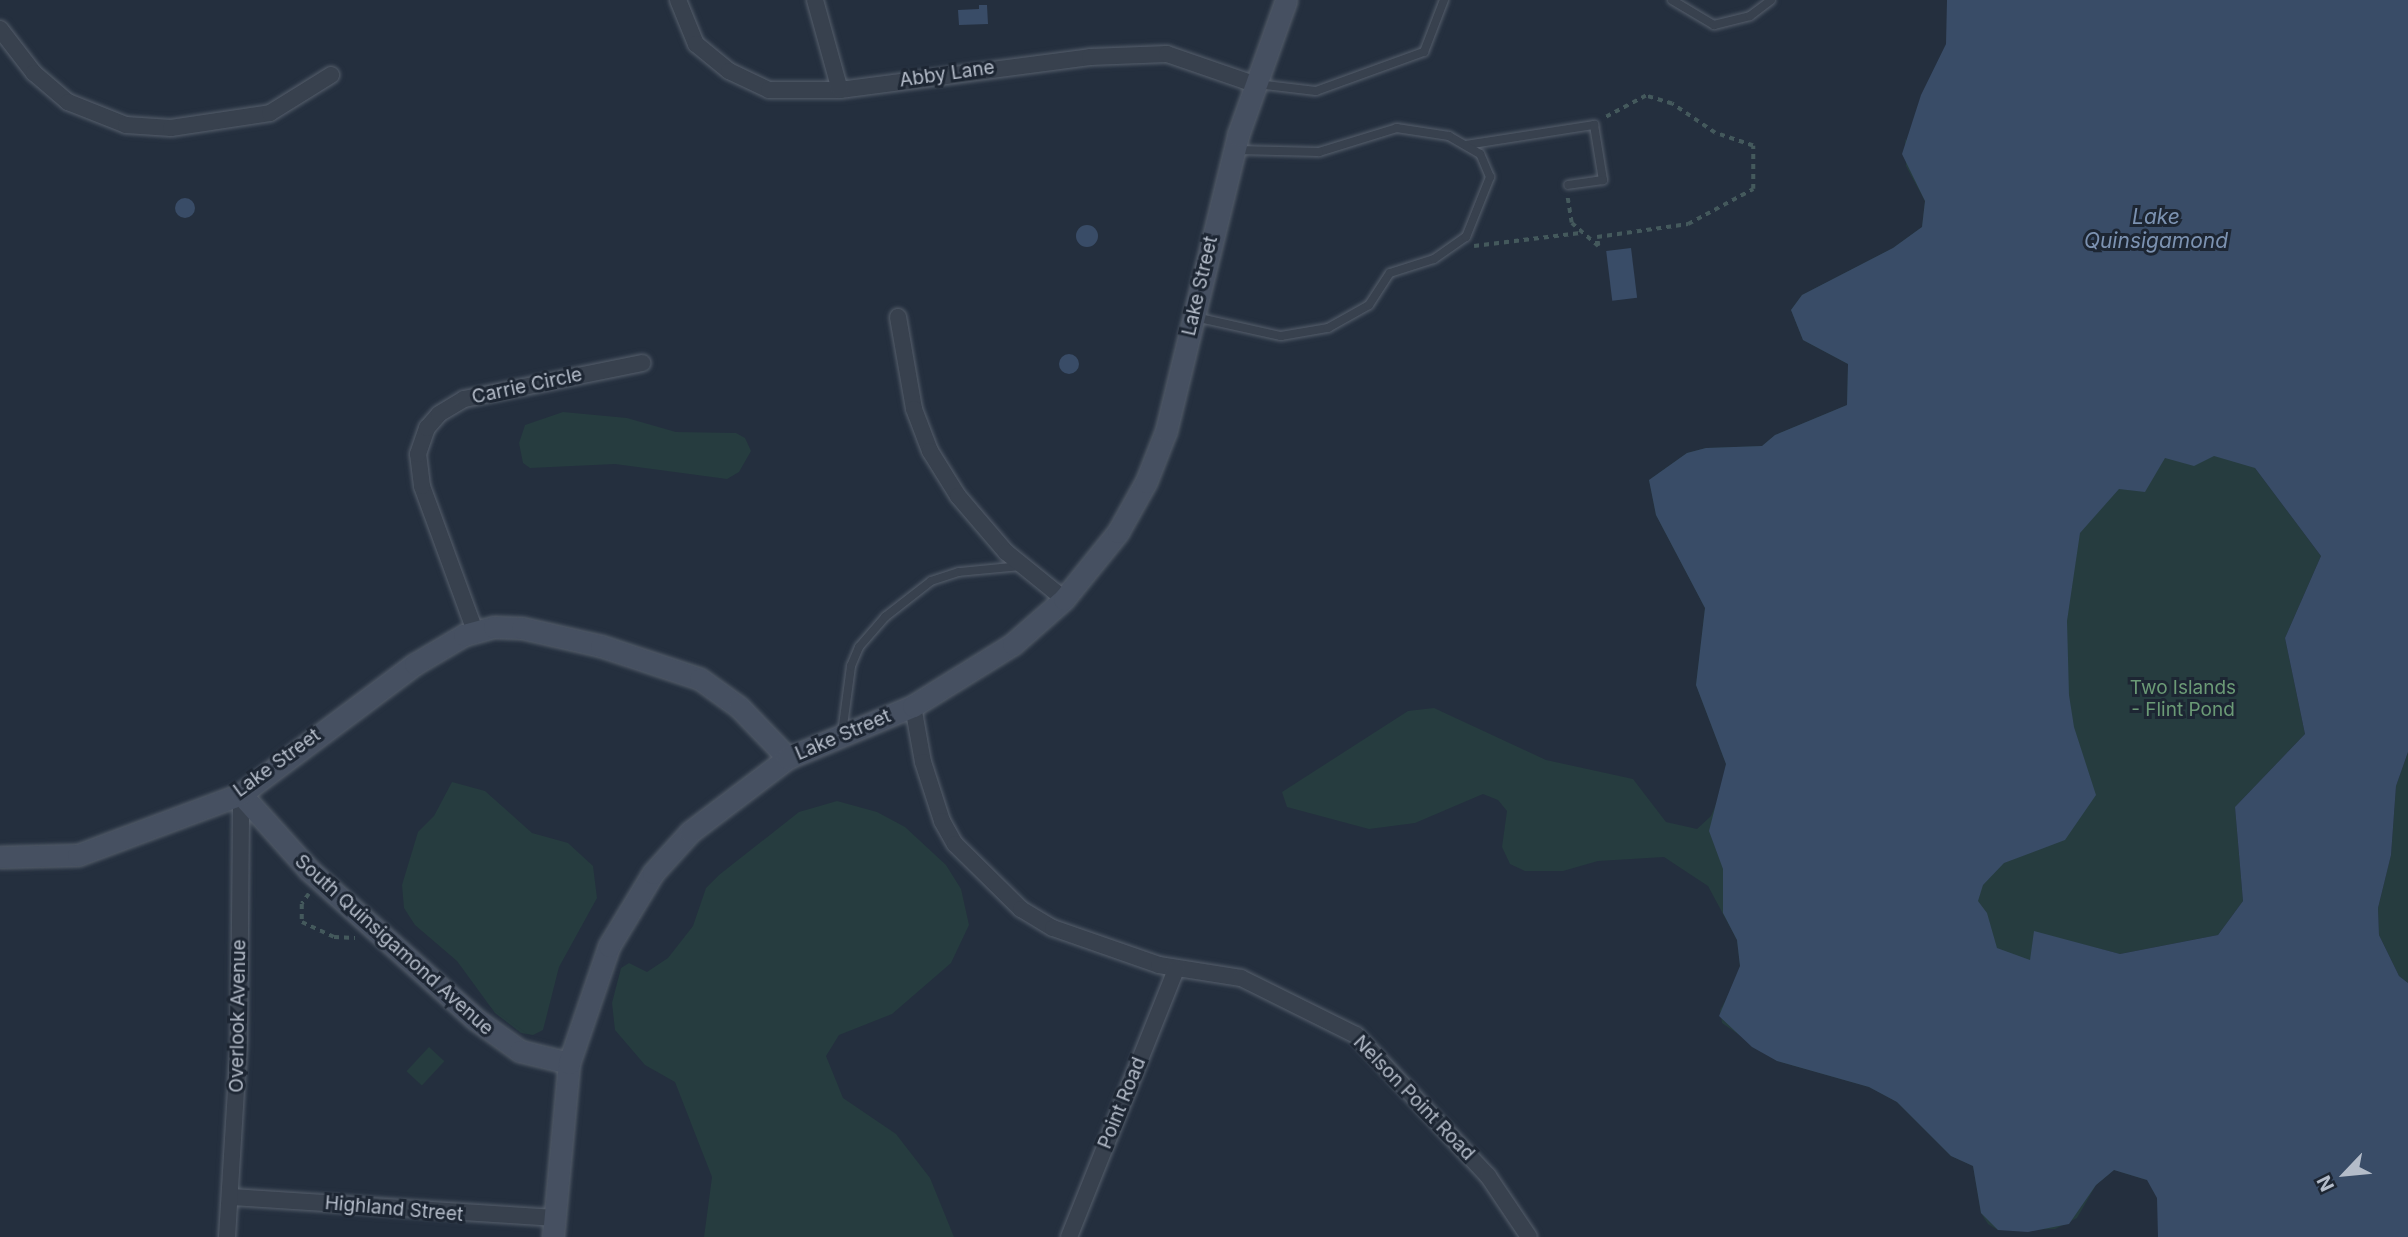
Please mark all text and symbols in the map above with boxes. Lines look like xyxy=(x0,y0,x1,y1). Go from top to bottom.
street label: Abby Lane xyxy=(898,56,996,92)
water label: Lake Quinsigamond xyxy=(2084,204,2228,254)
street label: Lake Street xyxy=(1177,234,1223,338)
street label: Carrie Circle xyxy=(470,363,584,409)
park label: Two Islands - Flint Pond xyxy=(2130,677,2236,721)
street label: Lake Street xyxy=(792,705,894,765)
street label: Lake Street xyxy=(229,724,325,802)
street label: South Quinsigamond Avenue xyxy=(290,850,498,1040)
street label: Overlook Avenue xyxy=(225,939,251,1093)
street label: Nelson Point Road xyxy=(1349,1031,1479,1165)
street label: Point Road xyxy=(1093,1054,1151,1152)
north arrow xyxy=(2310,1139,2380,1209)
text: N xyxy=(2312,1172,2339,1195)
street label: Highland Street xyxy=(324,1192,464,1226)

